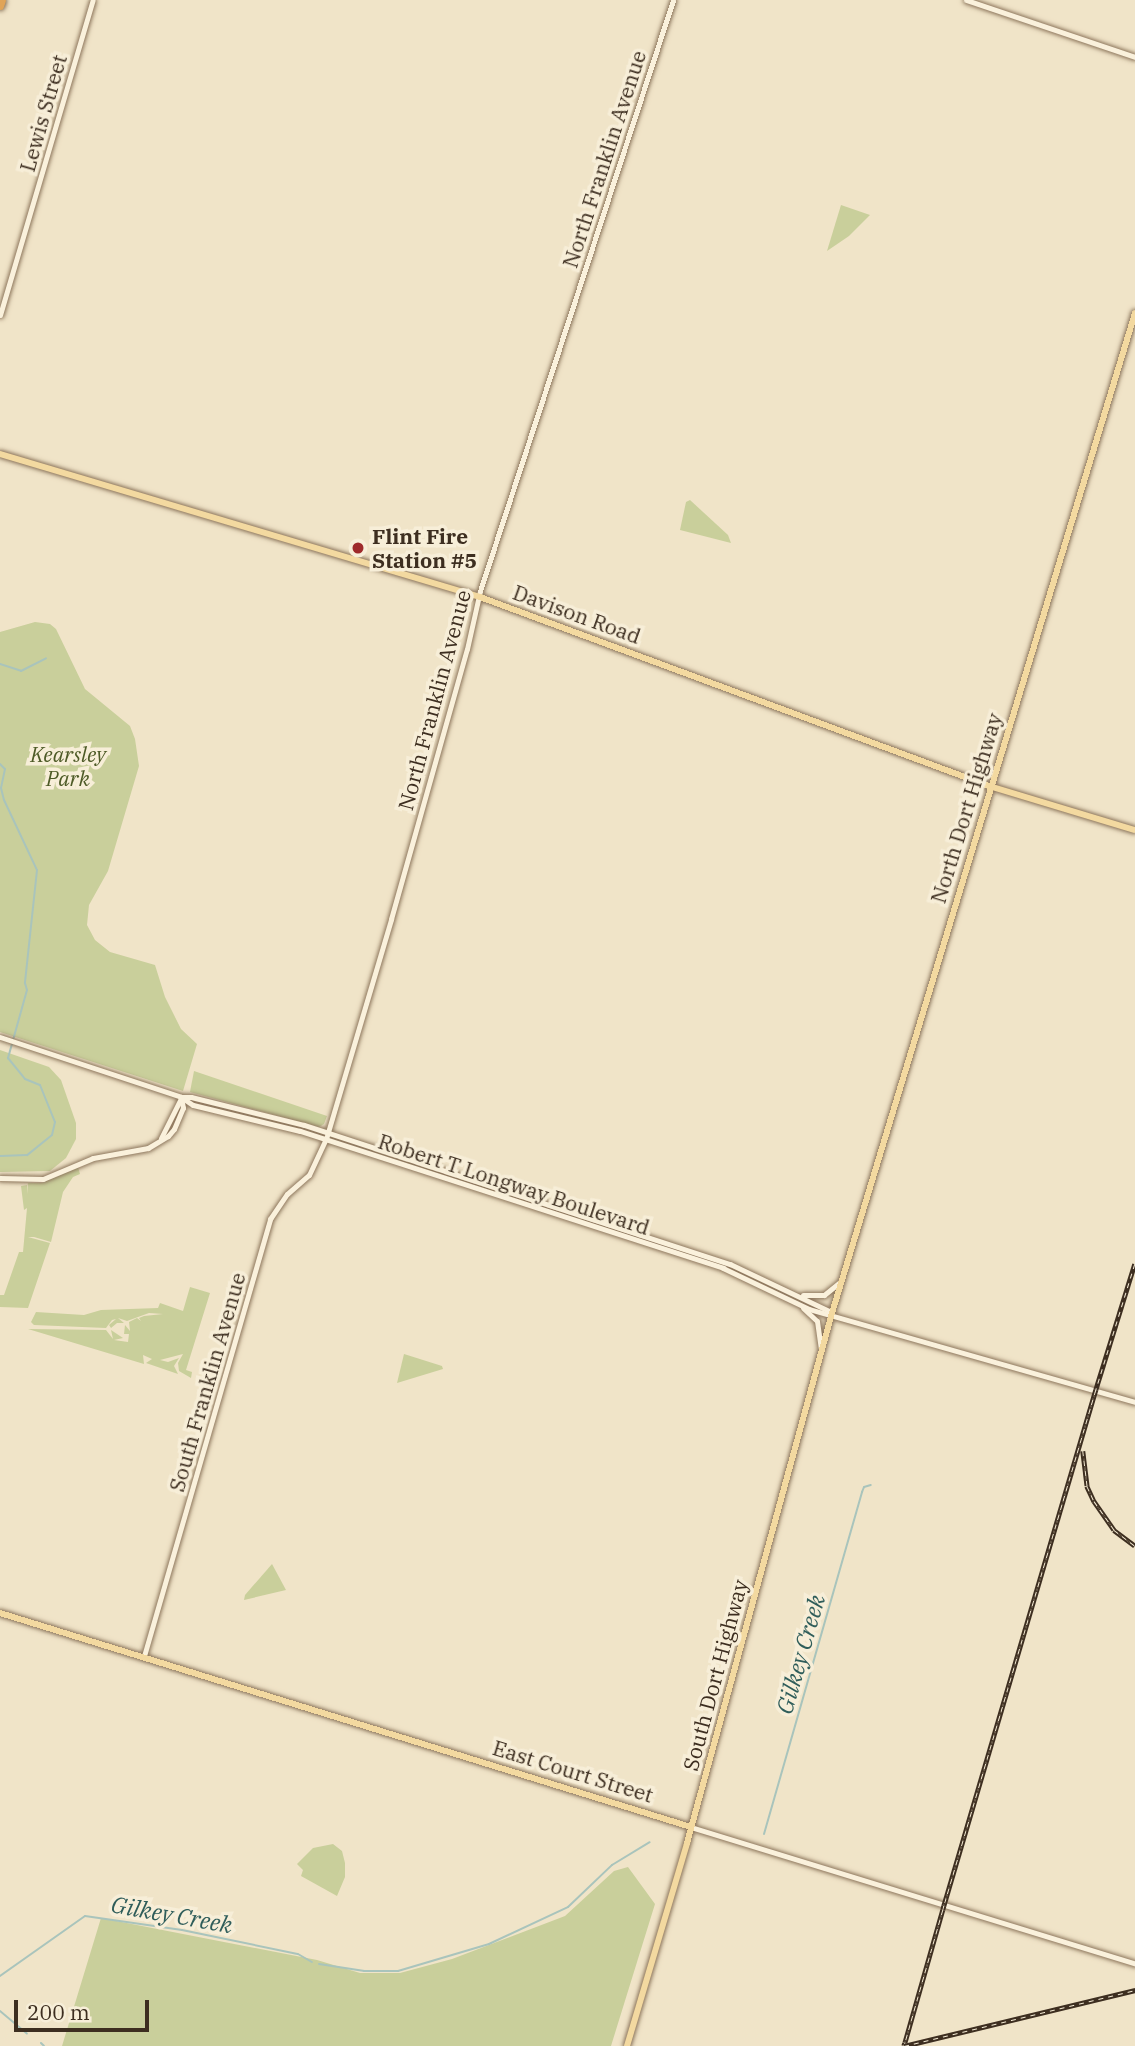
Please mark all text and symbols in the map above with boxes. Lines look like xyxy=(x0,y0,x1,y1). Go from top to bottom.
street label: North Franklin Avenue xyxy=(557,47,651,271)
street label: Lewis Street xyxy=(14,51,72,175)
place label: Flint Fire Station #5 xyxy=(372,523,477,573)
marker: Flint Fire Station #5 xyxy=(350,540,366,556)
street label: Davison Road xyxy=(510,579,644,649)
street label: North Franklin Avenue xyxy=(392,587,476,813)
street label: North Dort Highway xyxy=(925,710,1007,906)
park label: Kearsley Park xyxy=(30,741,106,791)
street label: Robert T Longway Boulevard xyxy=(375,1128,653,1240)
street label: South Franklin Avenue xyxy=(164,1270,250,1494)
street label: South Dort Highway xyxy=(677,1577,753,1773)
water label: Gilkey Creek xyxy=(770,1591,830,1717)
street label: East Court Street xyxy=(490,1735,656,1807)
water label: Gilkey Creek xyxy=(109,1890,235,1938)
scale bar xyxy=(18,1986,152,2030)
text: 200 m xyxy=(27,1998,90,2026)

